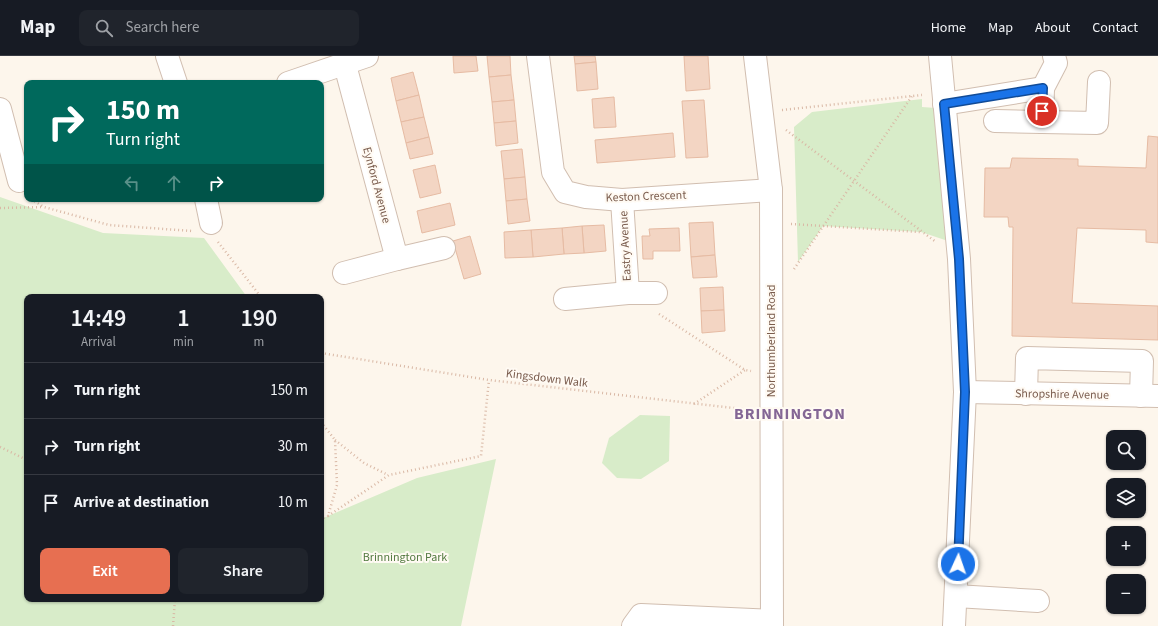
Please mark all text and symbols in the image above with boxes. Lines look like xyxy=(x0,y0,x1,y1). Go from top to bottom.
search box xyxy=(79,10,359,46)
text: Map xyxy=(20,14,55,41)
icon: search xyxy=(93,17,115,39)
text: Search here xyxy=(125,17,199,38)
text: Home xyxy=(931,18,966,38)
text: Map xyxy=(988,18,1013,38)
text: About xyxy=(1035,18,1070,38)
text: Contact xyxy=(1092,18,1138,38)
text: 150 m xyxy=(106,90,180,130)
pin xyxy=(1025,94,1059,128)
icon: right xyxy=(40,96,92,148)
icon: arrive xyxy=(1031,100,1053,122)
text: Turn right xyxy=(106,127,180,152)
street label: Eynford Avenue xyxy=(358,145,395,225)
icon: left xyxy=(121,172,143,194)
icon: ahead xyxy=(163,172,185,194)
icon: right xyxy=(205,172,227,194)
street label: Keston Crescent xyxy=(605,187,687,206)
street label: Eastry Avenue xyxy=(615,210,636,282)
street label: Northumberland Road xyxy=(763,285,780,397)
text: 14:49 xyxy=(71,301,126,336)
text: 1 xyxy=(177,301,190,336)
text: 190 xyxy=(241,301,277,336)
text: Arrival xyxy=(81,333,116,351)
text: min xyxy=(173,333,194,351)
text: m xyxy=(254,333,264,351)
street label: Kingsdown Walk xyxy=(505,365,589,392)
icon: right xyxy=(40,380,62,402)
text: Turn right xyxy=(74,380,140,401)
text: 150 m xyxy=(270,380,308,401)
street label: Shropshire Avenue xyxy=(1015,385,1109,404)
district label: BRINNINGTON xyxy=(734,403,846,425)
map controls xyxy=(1106,430,1146,614)
button: search xyxy=(1106,430,1146,470)
icon: right xyxy=(40,436,62,458)
text: Turn right xyxy=(74,436,140,457)
text: 30 m xyxy=(278,436,308,457)
button: layers xyxy=(1106,478,1146,518)
icon: arrive xyxy=(40,492,62,514)
text: Arrive at destination xyxy=(74,492,209,513)
text: 10 m xyxy=(278,492,308,513)
button: + xyxy=(1106,526,1146,566)
position arrow xyxy=(937,543,979,585)
button: Exit xyxy=(40,548,170,594)
button: Share xyxy=(178,548,308,594)
park label: Brinnington Park xyxy=(363,549,447,566)
button: − xyxy=(1106,574,1146,614)

